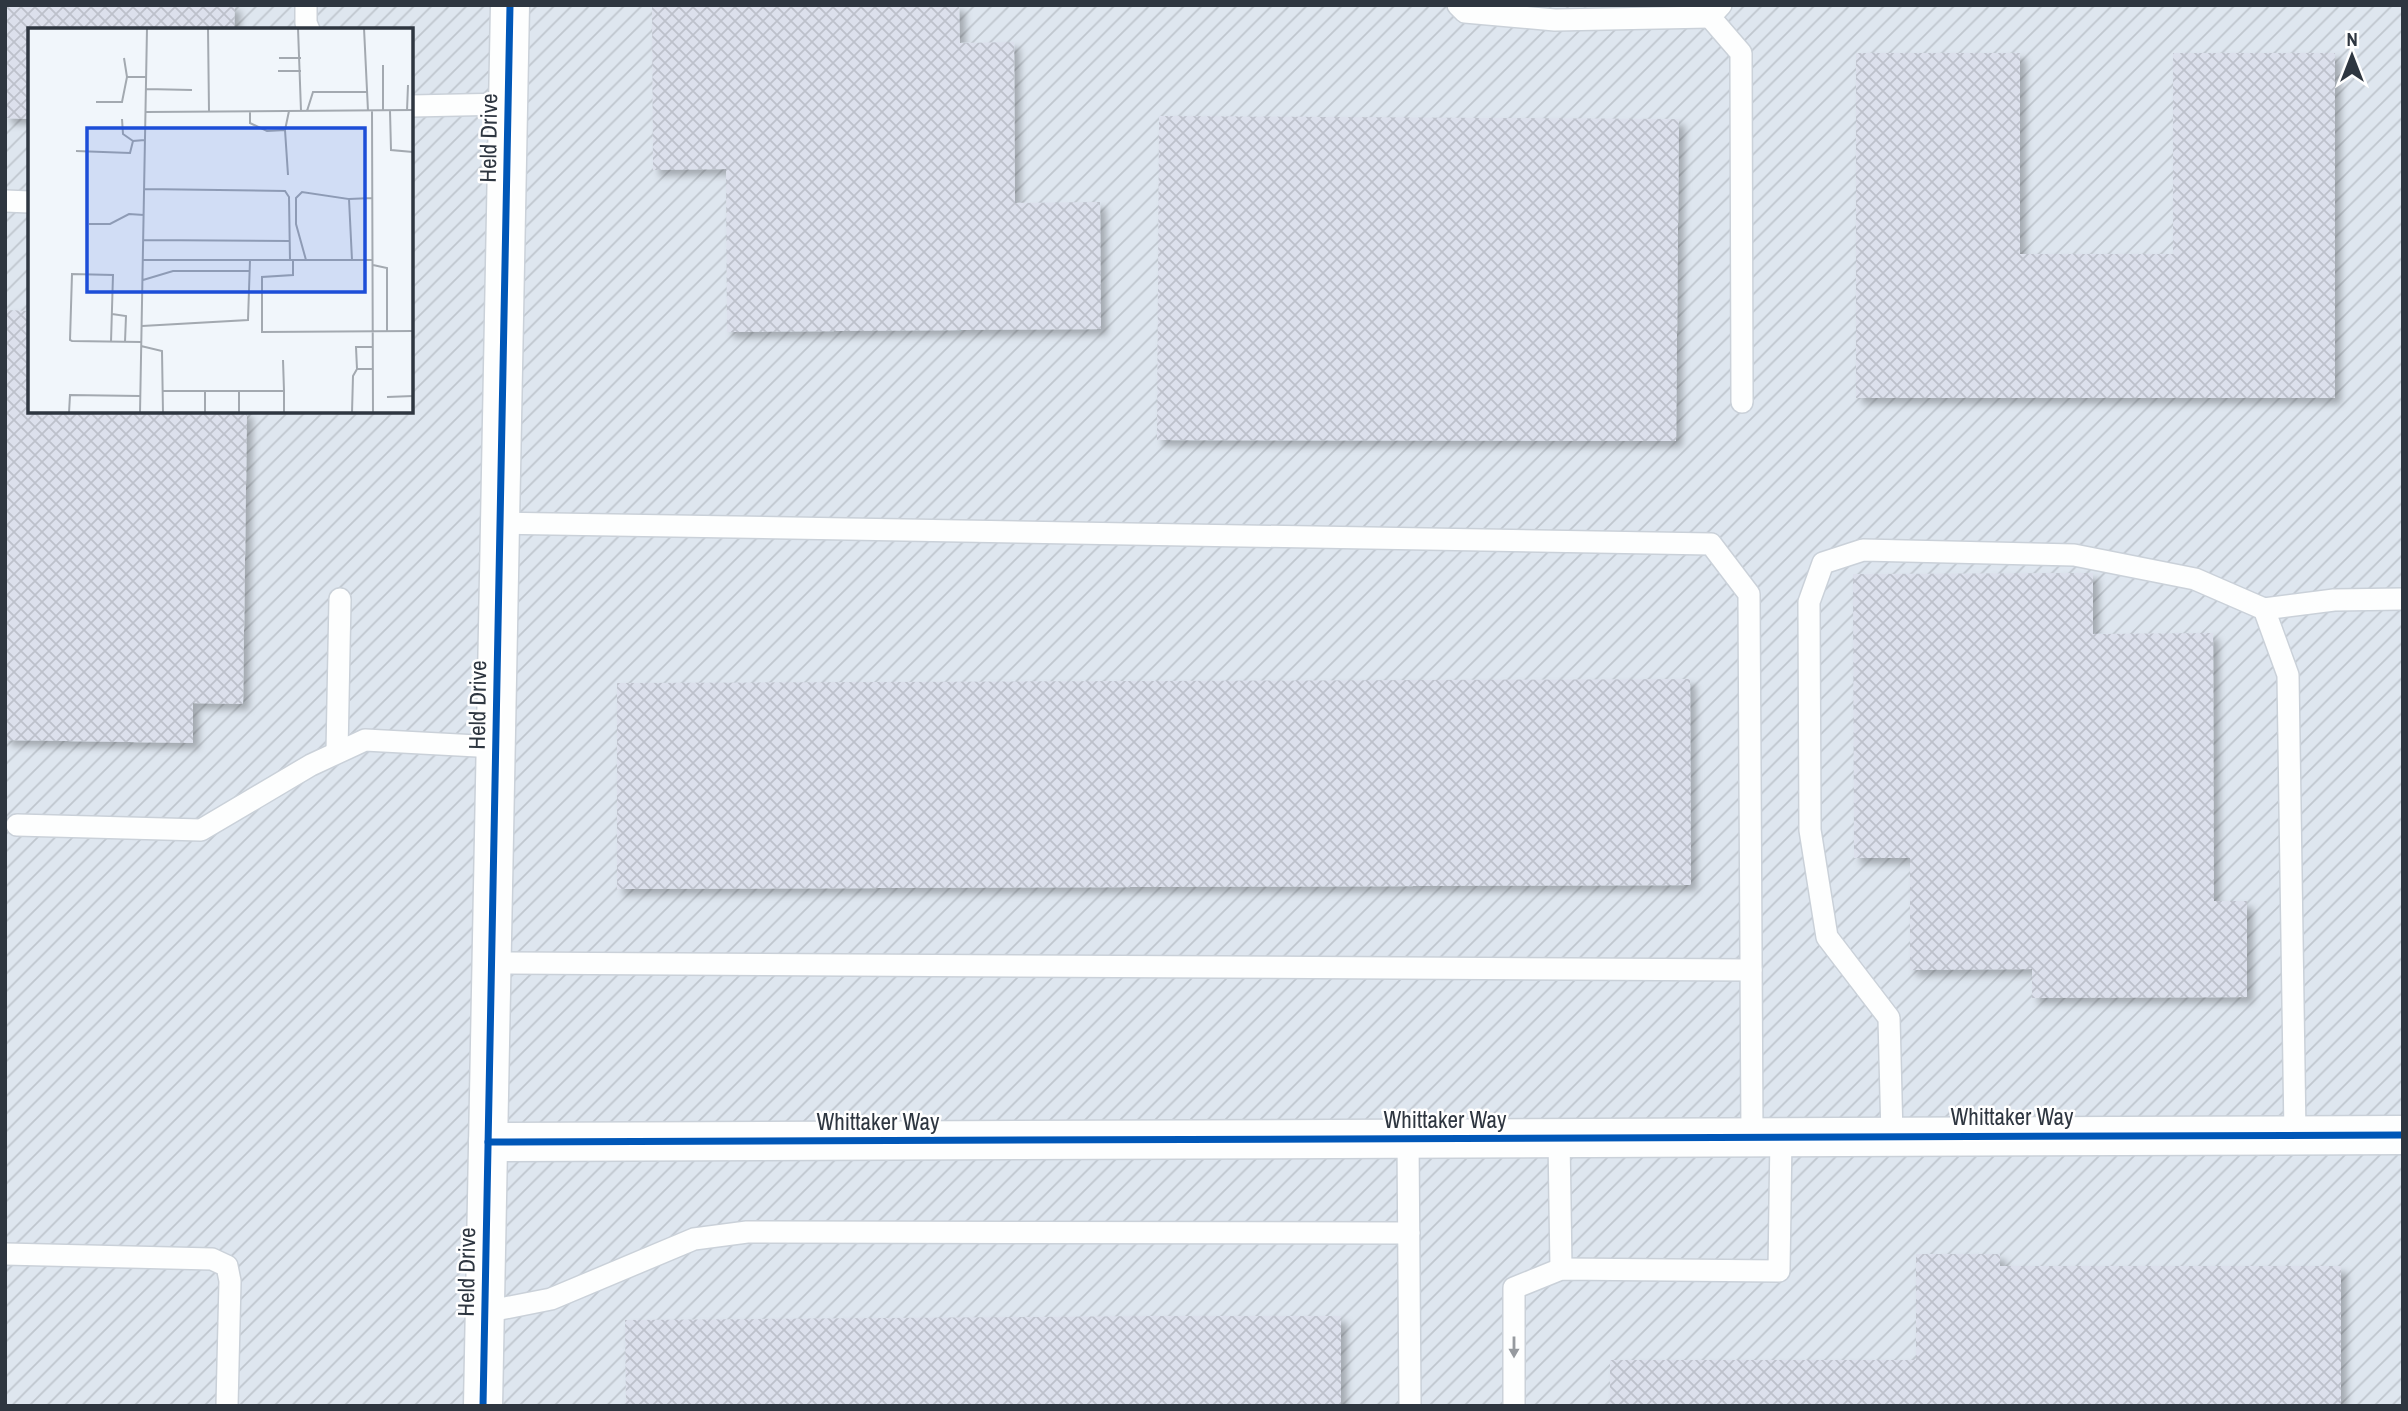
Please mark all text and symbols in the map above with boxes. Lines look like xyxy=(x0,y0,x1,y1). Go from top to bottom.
north arrow xyxy=(2317,21,2387,91)
text: N xyxy=(2346,26,2358,52)
inset map xyxy=(28,28,413,413)
street label: Held Drive xyxy=(472,93,504,183)
street label: Held Drive xyxy=(461,660,493,750)
street label: Whittaker Way xyxy=(1951,1101,2074,1132)
street label: Whittaker Way xyxy=(1384,1104,1507,1135)
street label: Whittaker Way xyxy=(817,1106,940,1137)
street label: Held Drive xyxy=(450,1227,482,1317)
one-way arrow xyxy=(1508,1336,1520,1358)

